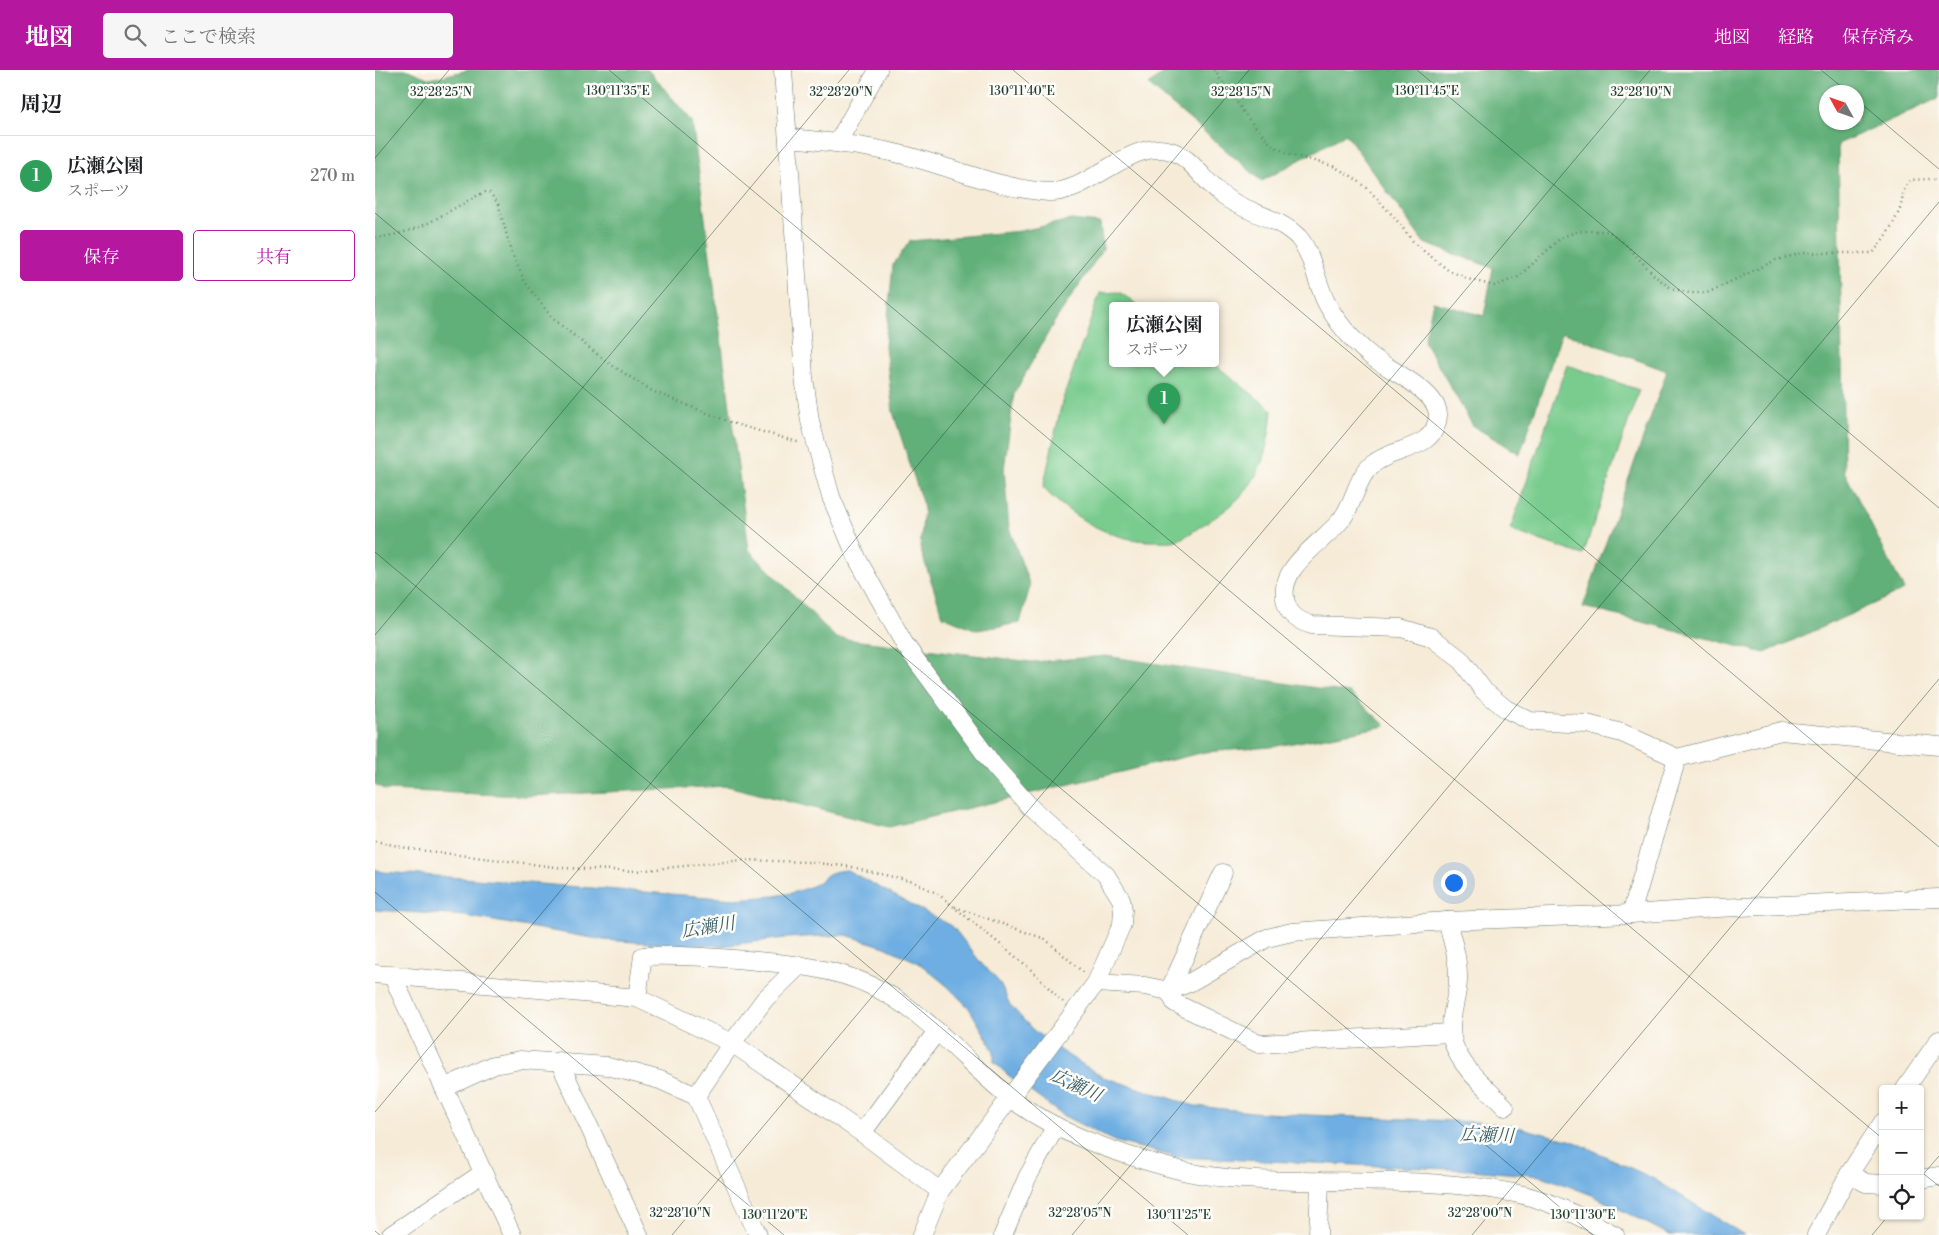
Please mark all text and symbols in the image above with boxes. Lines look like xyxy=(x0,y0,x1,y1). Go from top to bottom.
search box xyxy=(103,13,453,58)
icon: search xyxy=(121,21,149,49)
text: 地図 xyxy=(25,23,73,53)
text: ここで検索 xyxy=(161,25,256,49)
text: 地図 xyxy=(1714,26,1750,49)
text: 経路 xyxy=(1778,26,1814,49)
text: 保存済み xyxy=(1842,26,1914,49)
text: 130°11'35"E xyxy=(586,84,650,99)
text: 130°11'40"E xyxy=(989,84,1055,99)
text: 130°11'45"E xyxy=(1395,84,1459,99)
text: 32°28'25"N xyxy=(410,85,472,100)
text: 32°28'20"N xyxy=(809,85,873,100)
text: 32°28'15"N xyxy=(1211,85,1271,100)
text: 32°28'10"N xyxy=(1610,85,1672,100)
north arrow xyxy=(1819,85,1864,130)
text: 周辺 xyxy=(20,92,62,118)
text: 広瀬公園 xyxy=(67,154,143,178)
text: 1 xyxy=(32,166,40,186)
text: 270 m xyxy=(310,166,355,186)
text: スポーツ xyxy=(67,181,130,201)
button: 保存 xyxy=(20,230,183,281)
button: 共有 xyxy=(193,230,355,281)
popup xyxy=(1109,302,1219,367)
text: 広瀬公園 xyxy=(1126,313,1202,337)
text: スポーツ xyxy=(1126,340,1189,360)
pin: 1 xyxy=(1148,383,1180,424)
your location xyxy=(1441,870,1467,896)
water label: 広瀬川 xyxy=(680,912,739,943)
water label: 広瀬川 xyxy=(1046,1064,1107,1108)
map controls xyxy=(1879,1085,1924,1220)
button: + xyxy=(1879,1085,1924,1130)
water label: 広瀬川 xyxy=(1460,1123,1516,1148)
button: − xyxy=(1879,1130,1924,1175)
button: locate xyxy=(1879,1175,1924,1220)
text: 32°28'10"N xyxy=(649,1206,711,1221)
text: 32°28'05"N xyxy=(1049,1206,1112,1221)
text: 32°28'00"N xyxy=(1448,1206,1512,1221)
text: 130°11'20"E xyxy=(742,1208,808,1223)
text: 130°11'25"E xyxy=(1147,1208,1211,1223)
text: 130°11'30"E xyxy=(1550,1208,1616,1223)

